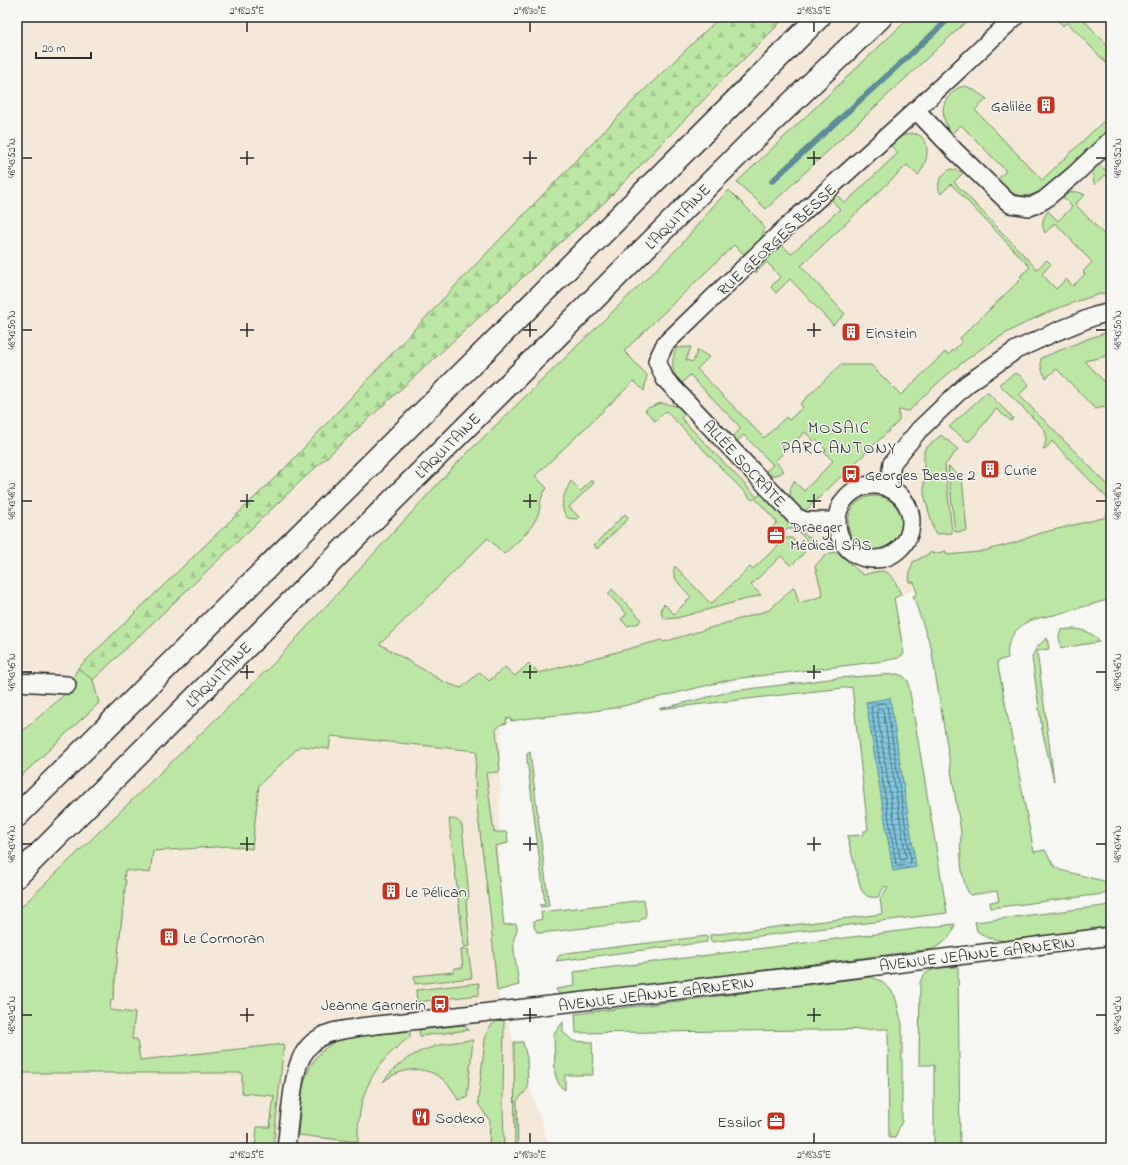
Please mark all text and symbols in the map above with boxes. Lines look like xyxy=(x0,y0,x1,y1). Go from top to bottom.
text: 2°18'25"E xyxy=(230,4,264,19)
text: 2°18'30"E xyxy=(514,4,546,19)
text: 2°18'35"E xyxy=(797,4,831,19)
scale bar xyxy=(36,34,91,60)
text: 20 m xyxy=(42,40,65,58)
building icon: Galilée xyxy=(1035,94,1057,116)
place label: Galilée xyxy=(991,95,1033,119)
text: 48°43'52"N xyxy=(5,138,20,178)
text: 48°43'52"N xyxy=(1111,138,1126,178)
street label: L'AQUITAINE xyxy=(640,179,717,256)
street label: RUE GEORGES BESSE xyxy=(712,179,842,302)
text: 48°43'50"N xyxy=(5,310,20,349)
text: 48°43'50"N xyxy=(1111,310,1126,349)
building icon: Einstein xyxy=(840,321,862,343)
place label: Einstein xyxy=(865,322,917,346)
street label: L'AQUITAINE xyxy=(410,408,487,485)
street label: ALLÉE SOCRATE xyxy=(696,415,791,514)
district label: MOSAIC PARC ANTONY xyxy=(781,416,897,461)
building icon: Curie xyxy=(979,458,1001,480)
place label: Curie xyxy=(1004,459,1038,483)
bus stop icon: Georges Besse 2 xyxy=(840,463,862,485)
place label: Georges Besse 2 xyxy=(865,464,975,488)
text: 48°43'48"N xyxy=(5,482,20,519)
text: 48°43'48"N xyxy=(1111,482,1126,519)
place label: Draeger Médical SAS xyxy=(789,516,872,558)
office icon: Draeger Médical SAS xyxy=(765,524,787,546)
street label: L'AQUITAINE xyxy=(181,637,258,714)
text: 48°43'46"N xyxy=(5,653,20,691)
text: 48°43'46"N xyxy=(1111,653,1126,691)
text: 48°43'44"N xyxy=(5,825,20,863)
text: 48°43'44"N xyxy=(1111,825,1126,863)
building icon: Le Pélican xyxy=(380,880,402,902)
place label: Le Pélican xyxy=(405,881,467,905)
building icon: Le Cormoran xyxy=(158,926,180,948)
place label: Le Cormoran xyxy=(183,927,264,951)
street label: AVENUE JEANNE GARNERIN xyxy=(878,931,1076,979)
street label: AVENUE JEANNE GARNERIN xyxy=(557,971,755,1019)
bus stop icon: Jeanne Garnerin xyxy=(429,993,451,1015)
place label: Jeanne Garnerin xyxy=(321,994,426,1018)
text: 48°43'42"N xyxy=(5,996,20,1034)
text: 48°43'42"N xyxy=(1111,996,1126,1034)
restaurant icon: Sodexo xyxy=(410,1106,432,1128)
place label: Sodexo xyxy=(435,1107,485,1131)
office icon: Essilor xyxy=(765,1110,787,1132)
place label: Essilor xyxy=(717,1111,762,1135)
text: 2°18'25"E xyxy=(230,1148,264,1163)
text: 2°18'30"E xyxy=(514,1148,546,1163)
text: 2°18'35"E xyxy=(797,1148,831,1163)

